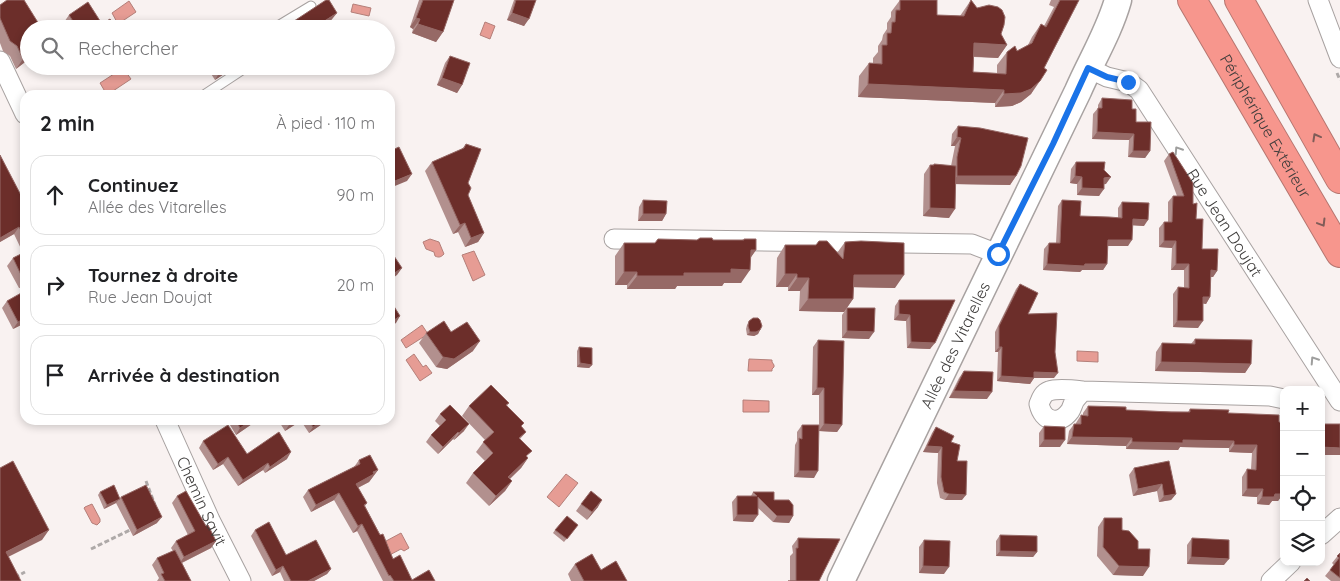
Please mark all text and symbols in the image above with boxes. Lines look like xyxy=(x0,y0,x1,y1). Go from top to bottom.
search box xyxy=(20,20,395,75)
icon: search xyxy=(38,34,66,62)
text: Rechercher xyxy=(78,36,178,60)
street label: Périphérique Extérieur xyxy=(1216,50,1316,202)
route end xyxy=(1117,71,1140,94)
text: 2 min xyxy=(40,110,95,136)
text: À pied · 110 m xyxy=(276,113,375,133)
one-way arrow xyxy=(1312,133,1322,142)
one-way arrow xyxy=(1175,146,1184,156)
street label: Rue Jean Doujat xyxy=(1182,165,1267,280)
text: Continuez xyxy=(88,173,178,197)
icon: ahead xyxy=(41,181,69,209)
text: 90 m xyxy=(337,185,374,205)
text: Allée des Vitarelles xyxy=(88,197,226,217)
one-way arrow xyxy=(1316,218,1326,227)
route start xyxy=(987,243,1010,266)
text: Tournez à droite xyxy=(88,263,238,287)
icon: right xyxy=(41,271,69,299)
text: 20 m xyxy=(337,275,374,295)
street label: Allée des Vitarelles xyxy=(916,278,994,412)
text: Rue Jean Doujat xyxy=(88,287,212,307)
one-way arrow xyxy=(1310,356,1320,365)
icon: arrive xyxy=(41,361,69,389)
text: Arrivée à destination xyxy=(88,363,280,387)
map controls xyxy=(1280,386,1325,566)
button: + xyxy=(1280,386,1325,431)
button: − xyxy=(1280,431,1325,476)
street label: Chemin Savit xyxy=(173,453,231,549)
button: locate xyxy=(1280,476,1325,521)
button: layers xyxy=(1280,521,1325,566)

